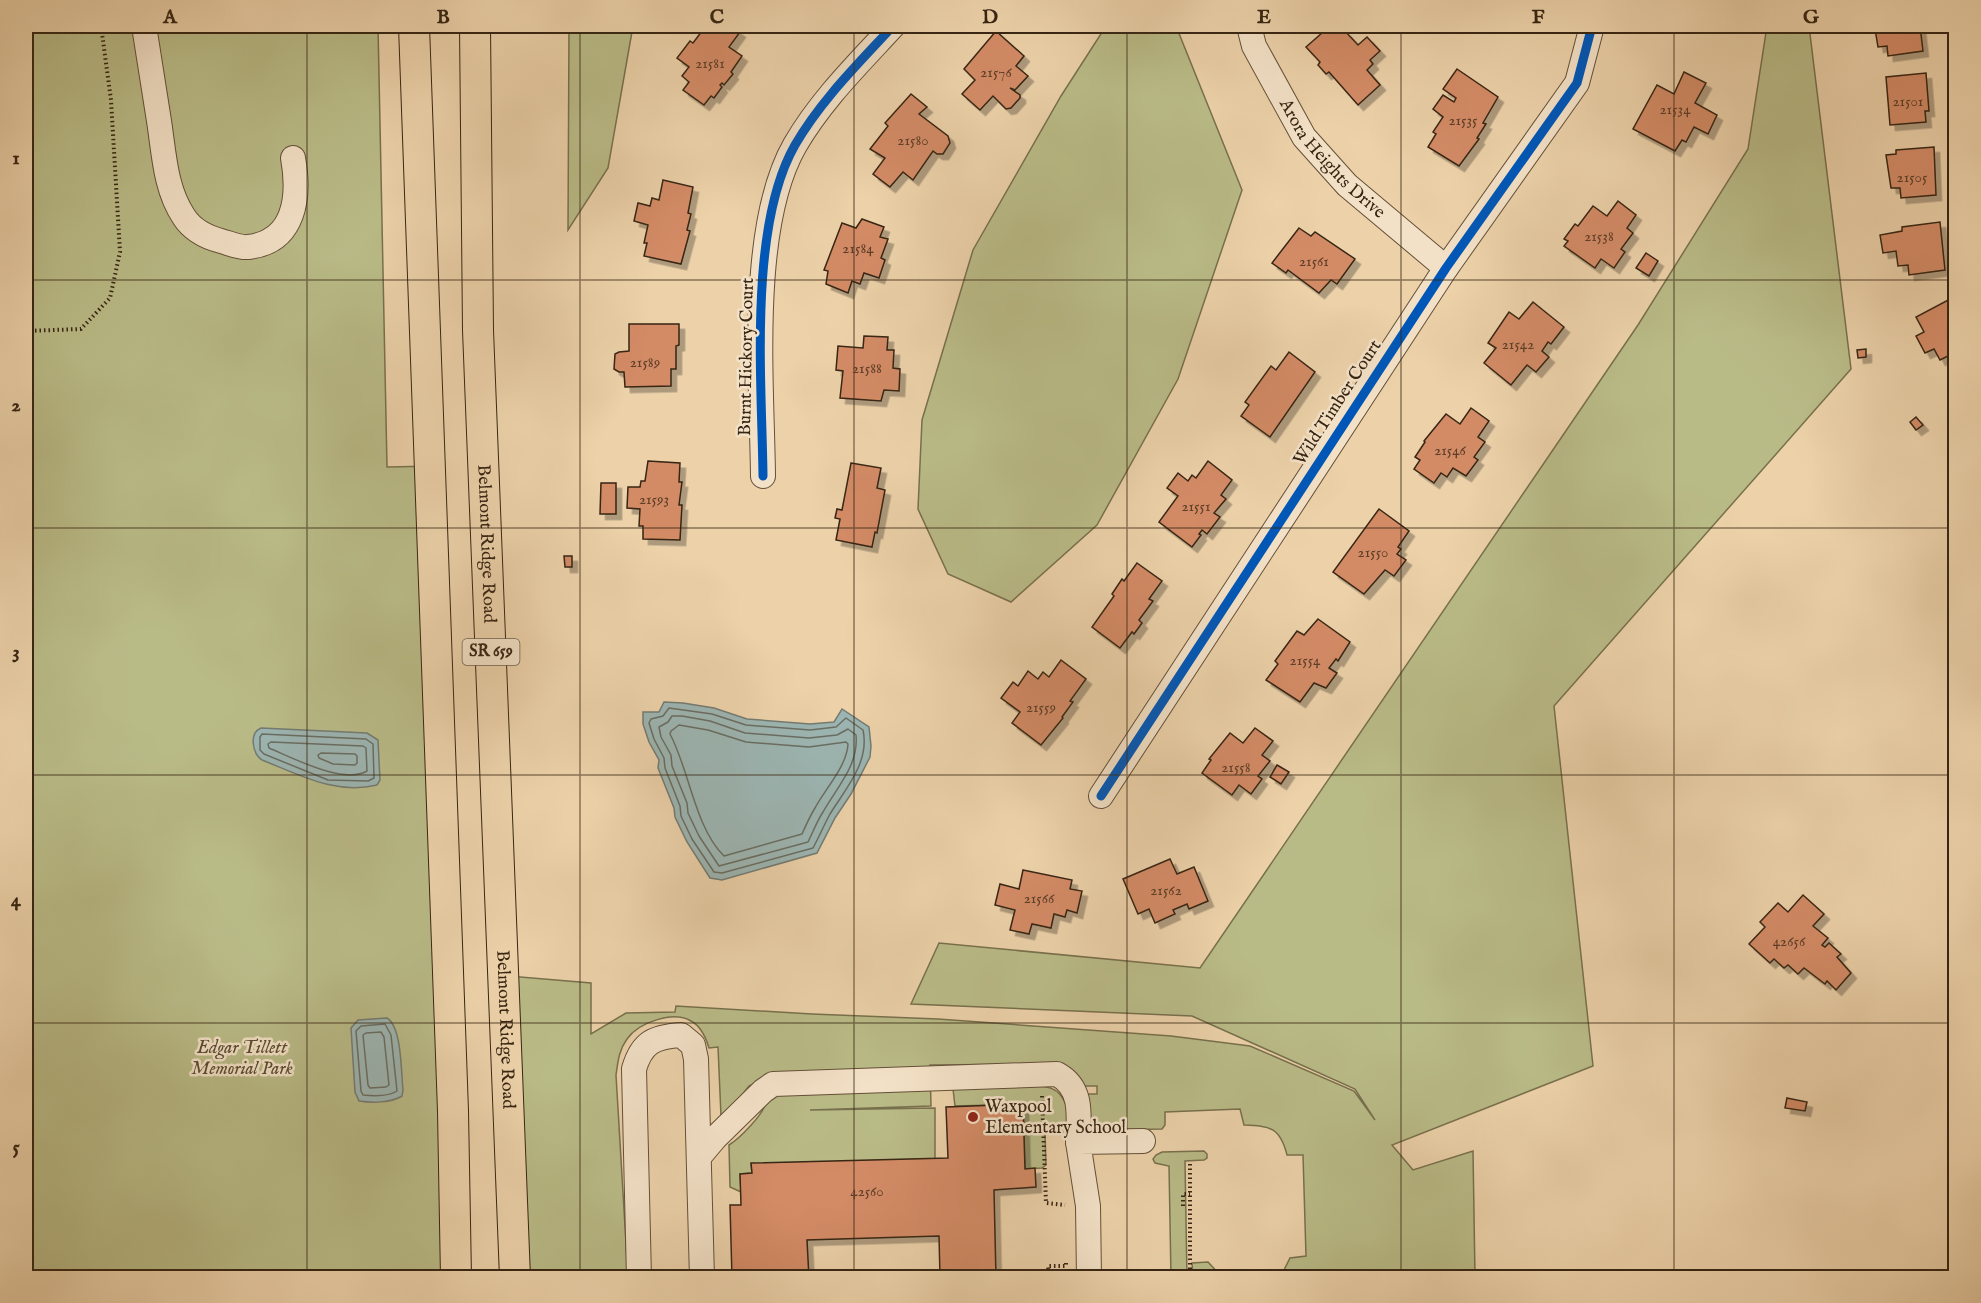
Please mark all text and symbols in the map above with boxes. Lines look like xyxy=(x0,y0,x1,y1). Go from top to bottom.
text: A xyxy=(162,5,178,30)
text: B xyxy=(436,5,450,30)
text: C xyxy=(710,5,724,30)
text: D xyxy=(982,5,998,30)
text: E xyxy=(1257,5,1271,30)
text: F xyxy=(1532,5,1545,30)
text: G xyxy=(1803,5,1820,30)
house number: 21581 xyxy=(695,54,725,73)
house number: 21576 xyxy=(980,63,1012,82)
house number: 21501 xyxy=(1893,92,1923,111)
street label: Arora Heights Drive xyxy=(1273,94,1390,224)
house number: 21534 xyxy=(1659,100,1691,119)
house number: 21535 xyxy=(1448,111,1478,130)
house number: 21580 xyxy=(897,131,929,150)
text: 1 xyxy=(12,146,20,171)
house number: 21505 xyxy=(1897,168,1928,187)
house number: 21538 xyxy=(1584,227,1614,246)
house number: 21584 xyxy=(842,239,874,258)
house number: 21561 xyxy=(1299,252,1329,271)
street label: Burnt Hickory Court xyxy=(734,278,760,436)
house number: 21542 xyxy=(1502,335,1534,354)
street label: Wild Timber Court xyxy=(1289,336,1387,470)
house number: 21589 xyxy=(630,353,660,372)
house number: 21588 xyxy=(852,359,882,378)
text: 2 xyxy=(11,393,21,418)
house number: 21546 xyxy=(1434,441,1467,460)
street label: Belmont Ridge Road xyxy=(472,464,501,624)
house number: 21593 xyxy=(639,490,669,509)
house number: 21551 xyxy=(1181,497,1211,516)
house number: 21550 xyxy=(1358,543,1388,562)
road number: SR 659 xyxy=(462,639,520,665)
text: 3 xyxy=(12,640,20,665)
house number: 21554 xyxy=(1290,651,1321,670)
house number: 21559 xyxy=(1026,698,1056,717)
house number: 21558 xyxy=(1221,758,1251,777)
house number: 21562 xyxy=(1150,881,1182,900)
text: 4 xyxy=(11,888,22,913)
house number: 21566 xyxy=(1024,889,1055,908)
house number: 42656 xyxy=(1773,932,1806,951)
street label: Belmont Ridge Road xyxy=(491,950,520,1110)
park label: Edgar Tillett Memorial Park xyxy=(191,1037,293,1081)
place label: Waxpool Elementary School xyxy=(985,1096,1126,1140)
marker: Waxpool Elementary School xyxy=(966,1110,980,1124)
text: 5 xyxy=(12,1135,20,1160)
house number: 42560 xyxy=(850,1182,884,1201)

